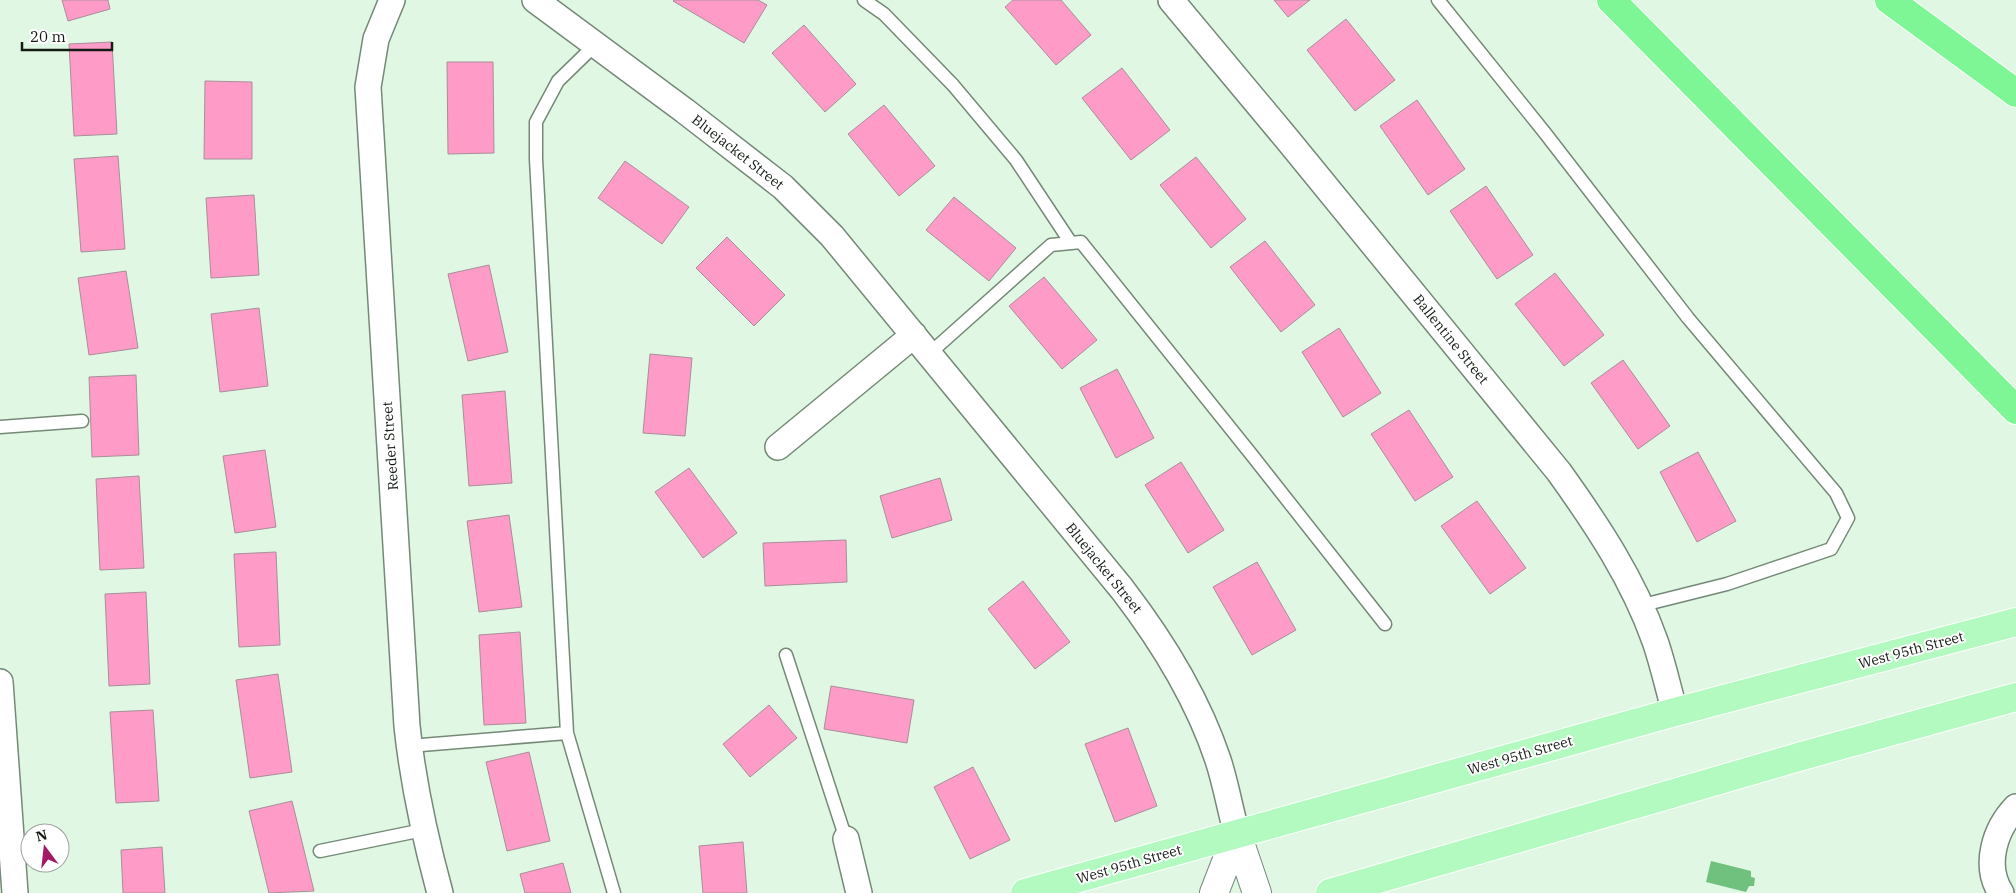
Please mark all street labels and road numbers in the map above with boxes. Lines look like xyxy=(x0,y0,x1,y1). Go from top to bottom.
street label: Bluejacket Street xyxy=(688,110,788,194)
street label: Ballentine Street xyxy=(1409,290,1493,388)
street label: Reeder Street xyxy=(378,401,402,491)
street label: Bluejacket Street xyxy=(1062,519,1146,617)
street label: West 95th Street xyxy=(1856,627,1966,673)
street label: West 95th Street xyxy=(1465,731,1575,779)
street label: West 95th Street xyxy=(1074,840,1184,888)

